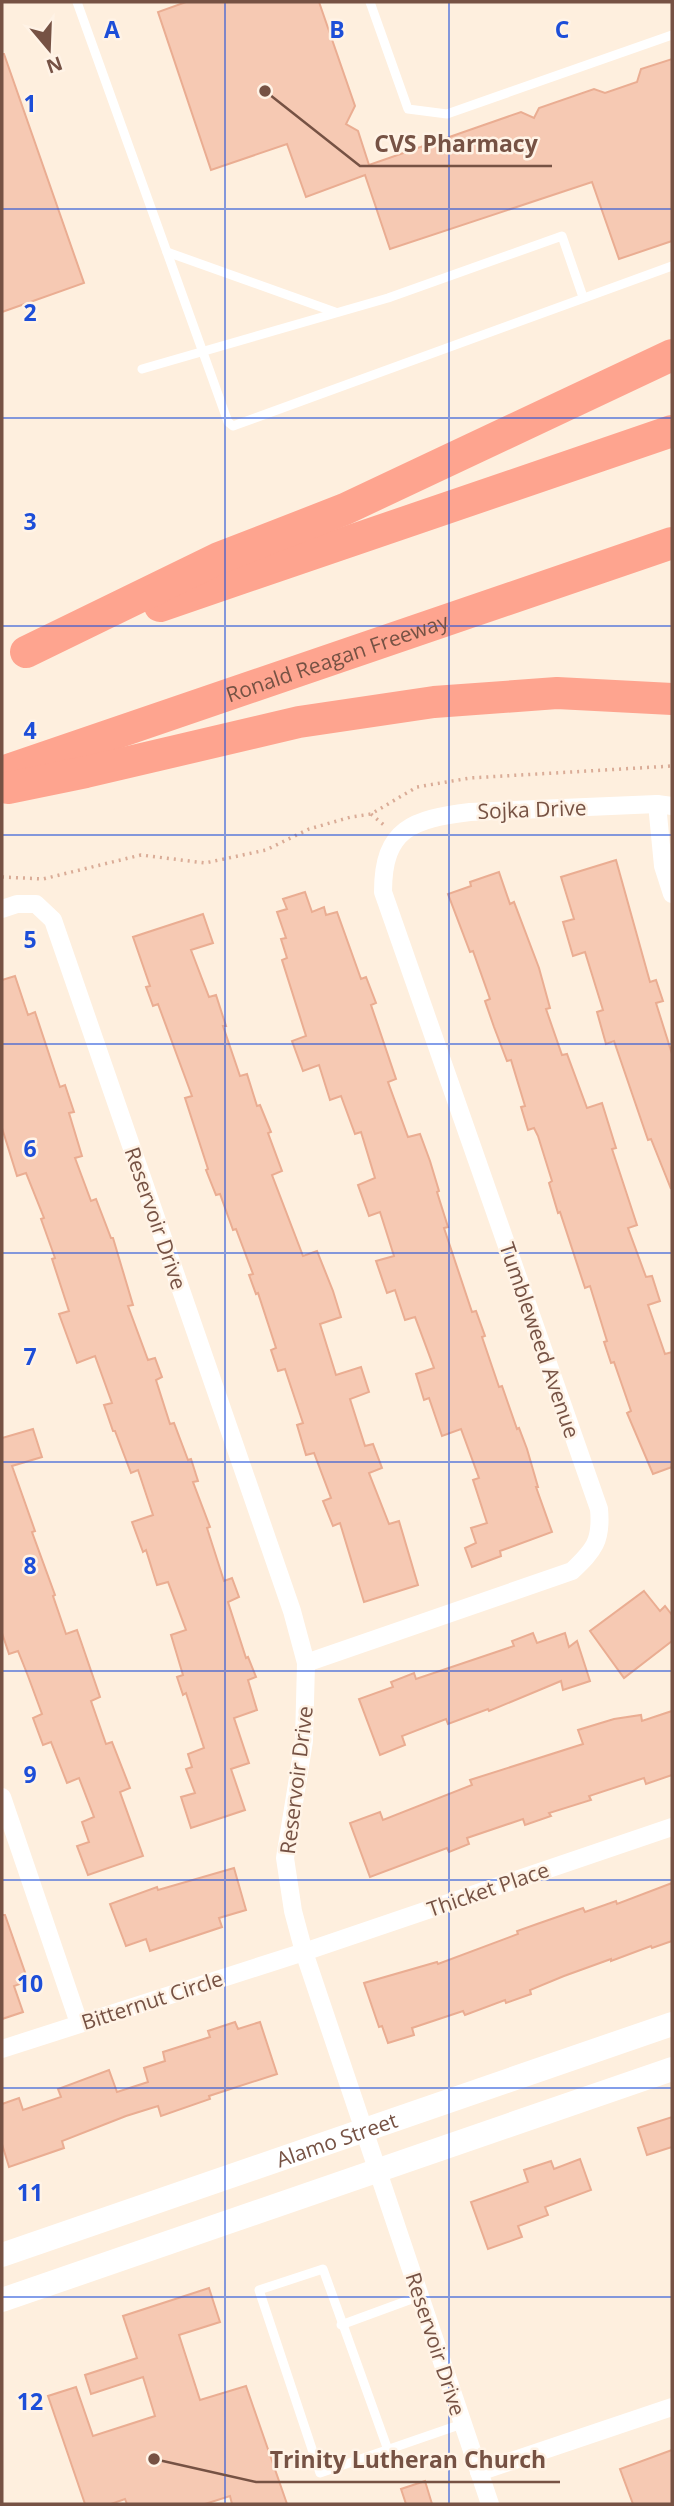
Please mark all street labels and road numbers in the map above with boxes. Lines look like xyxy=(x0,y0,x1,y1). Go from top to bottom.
street label: Ronald Reagan Freeway xyxy=(222,606,452,708)
street label: Sojka Drive xyxy=(477,793,587,825)
street label: Reservoir Drive xyxy=(119,1143,193,1293)
street label: Tumbleweed Avenue xyxy=(493,1238,587,1442)
street label: Reservoir Drive xyxy=(273,1704,319,1856)
street label: Thicket Place xyxy=(423,1855,553,1923)
street label: Bitternut Circle xyxy=(78,1964,226,2036)
street label: Alamo Street xyxy=(272,2106,401,2173)
street label: Reservoir Drive xyxy=(400,2269,472,2419)

